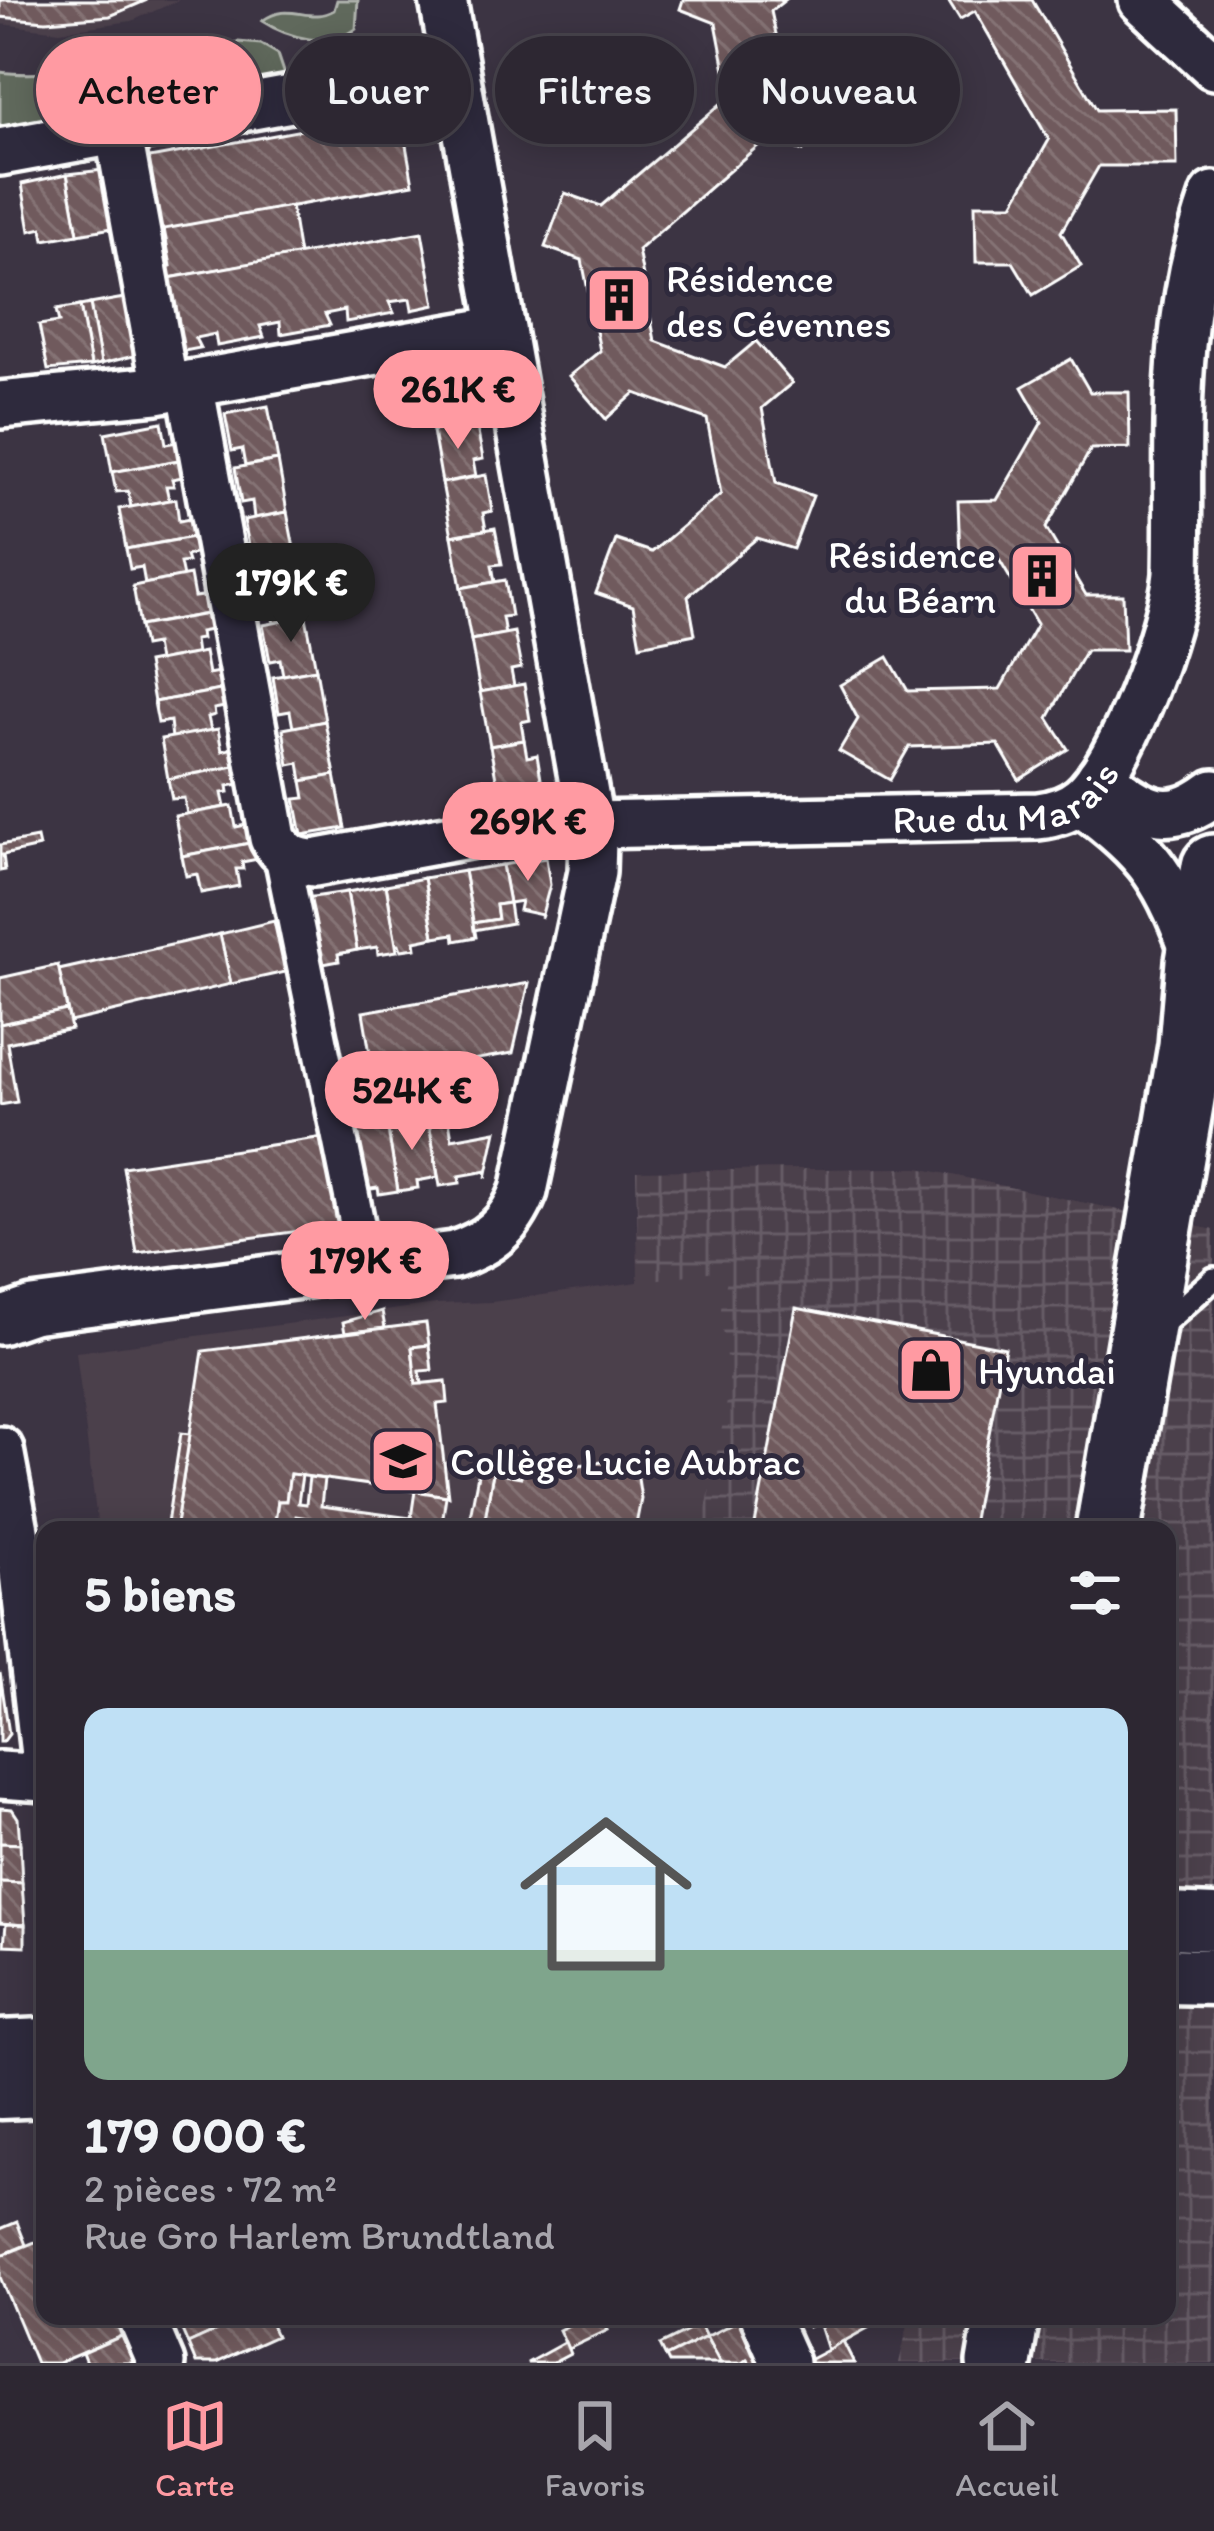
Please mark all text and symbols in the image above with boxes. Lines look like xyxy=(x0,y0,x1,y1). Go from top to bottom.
chip: Acheter xyxy=(36,36,261,144)
chip: Louer xyxy=(285,36,471,144)
chip: Filtres xyxy=(495,36,694,144)
chip: Nouveau xyxy=(718,36,960,144)
place label: Résidence des Cévennes xyxy=(666,255,892,347)
building icon: Résidence des Cévennes xyxy=(584,265,654,335)
pin: 261K € xyxy=(360,350,556,452)
text: 261K € xyxy=(400,365,516,412)
place label: Résidence du Béarn xyxy=(828,531,996,623)
building icon: Résidence du Béarn xyxy=(1007,541,1077,611)
pin: 179K € xyxy=(193,543,389,645)
text: 179K € xyxy=(234,558,348,605)
street label: Rue du Marais xyxy=(892,752,1128,842)
pin: 269K € xyxy=(430,782,626,884)
text: 269K € xyxy=(469,797,587,844)
pin: 524K € xyxy=(314,1051,510,1153)
text: 524K € xyxy=(352,1066,472,1113)
pin: 179K € xyxy=(267,1221,463,1323)
text: 179K € xyxy=(308,1236,422,1283)
shop icon: Hyundai xyxy=(896,1335,966,1405)
place label: Hyundai xyxy=(978,1347,1116,1394)
school or university icon: Collège Lucie Aubrac xyxy=(368,1426,438,1496)
place label: Collège Lucie Aubrac xyxy=(450,1438,801,1485)
icon: filters xyxy=(1062,1560,1128,1626)
text: 5 biens xyxy=(84,1563,236,1624)
icon: home xyxy=(498,1786,714,2002)
text: 179 000 € xyxy=(84,2104,306,2165)
text: 2 pièces · 72 m² xyxy=(84,2165,337,2212)
text: Rue Gro Harlem Brundtland xyxy=(84,2212,555,2259)
tab: Carte xyxy=(155,2393,235,2504)
tab: Favoris xyxy=(545,2393,645,2504)
tab: Accueil xyxy=(956,2393,1059,2504)

